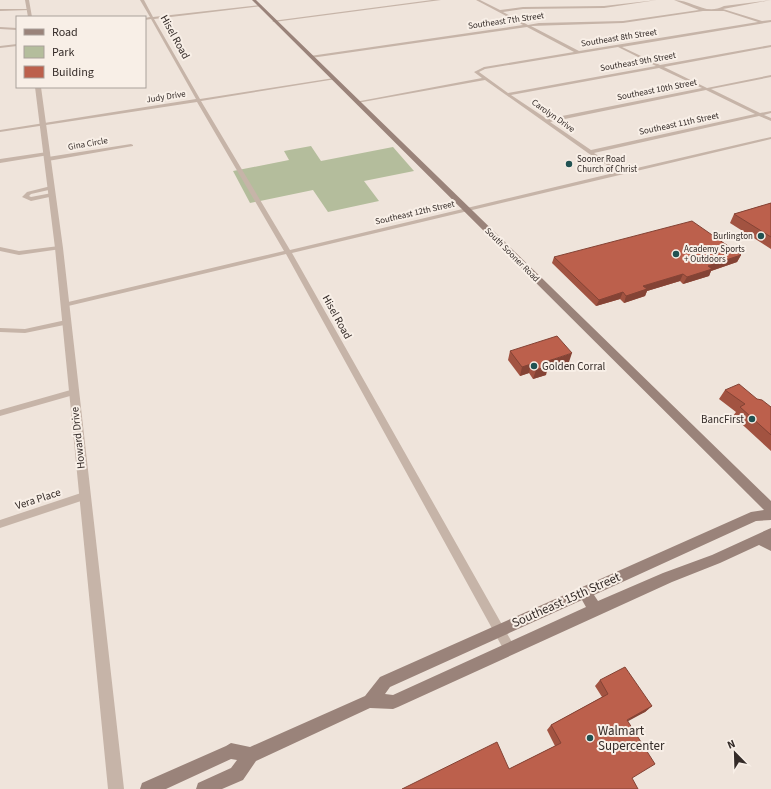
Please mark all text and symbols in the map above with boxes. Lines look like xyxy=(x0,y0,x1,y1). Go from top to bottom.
street label: Southeast 7th Street xyxy=(467,9,545,33)
street label: Hisel Road xyxy=(157,12,193,62)
legend xyxy=(16,16,146,88)
text: Road xyxy=(52,24,78,41)
street label: Southeast 8th Street xyxy=(580,26,658,50)
text: Park xyxy=(52,44,74,61)
street label: Southeast 9th Street xyxy=(599,49,677,75)
text: Building xyxy=(52,64,94,81)
street label: Southeast 10th Street xyxy=(616,76,698,104)
street label: Judy Drive xyxy=(145,87,187,107)
street label: Carolyn Drive xyxy=(529,96,578,136)
street label: Southeast 11th Street xyxy=(638,109,720,139)
street label: Gina Circle xyxy=(67,134,109,154)
place label: Sooner Road Church of Christ xyxy=(577,153,637,176)
marker: Sooner Road Church of Christ xyxy=(564,159,574,169)
street label: Southeast 12th Street xyxy=(374,198,456,228)
street label: South Sooner Road xyxy=(482,225,542,285)
place label: Burlington xyxy=(713,230,753,243)
marker: Burlington xyxy=(756,231,766,241)
place label: Academy Sports + Outdoors xyxy=(684,243,745,266)
marker: Academy Sports + Outdoors xyxy=(671,249,681,259)
street label: Hisel Road xyxy=(319,292,355,342)
place label: Golden Corral xyxy=(542,359,605,374)
marker: Golden Corral xyxy=(529,361,539,371)
street label: Howard Drive xyxy=(67,406,89,470)
place label: BancFirst xyxy=(701,412,744,427)
marker: BancFirst xyxy=(747,414,757,424)
street label: Vera Place xyxy=(13,484,63,513)
street label: Southeast 15th Street xyxy=(509,568,624,632)
place label: Walmart Supercenter xyxy=(598,722,665,755)
marker: Walmart Supercenter xyxy=(585,733,595,743)
north arrow xyxy=(715,733,755,773)
text: N xyxy=(725,736,738,753)

